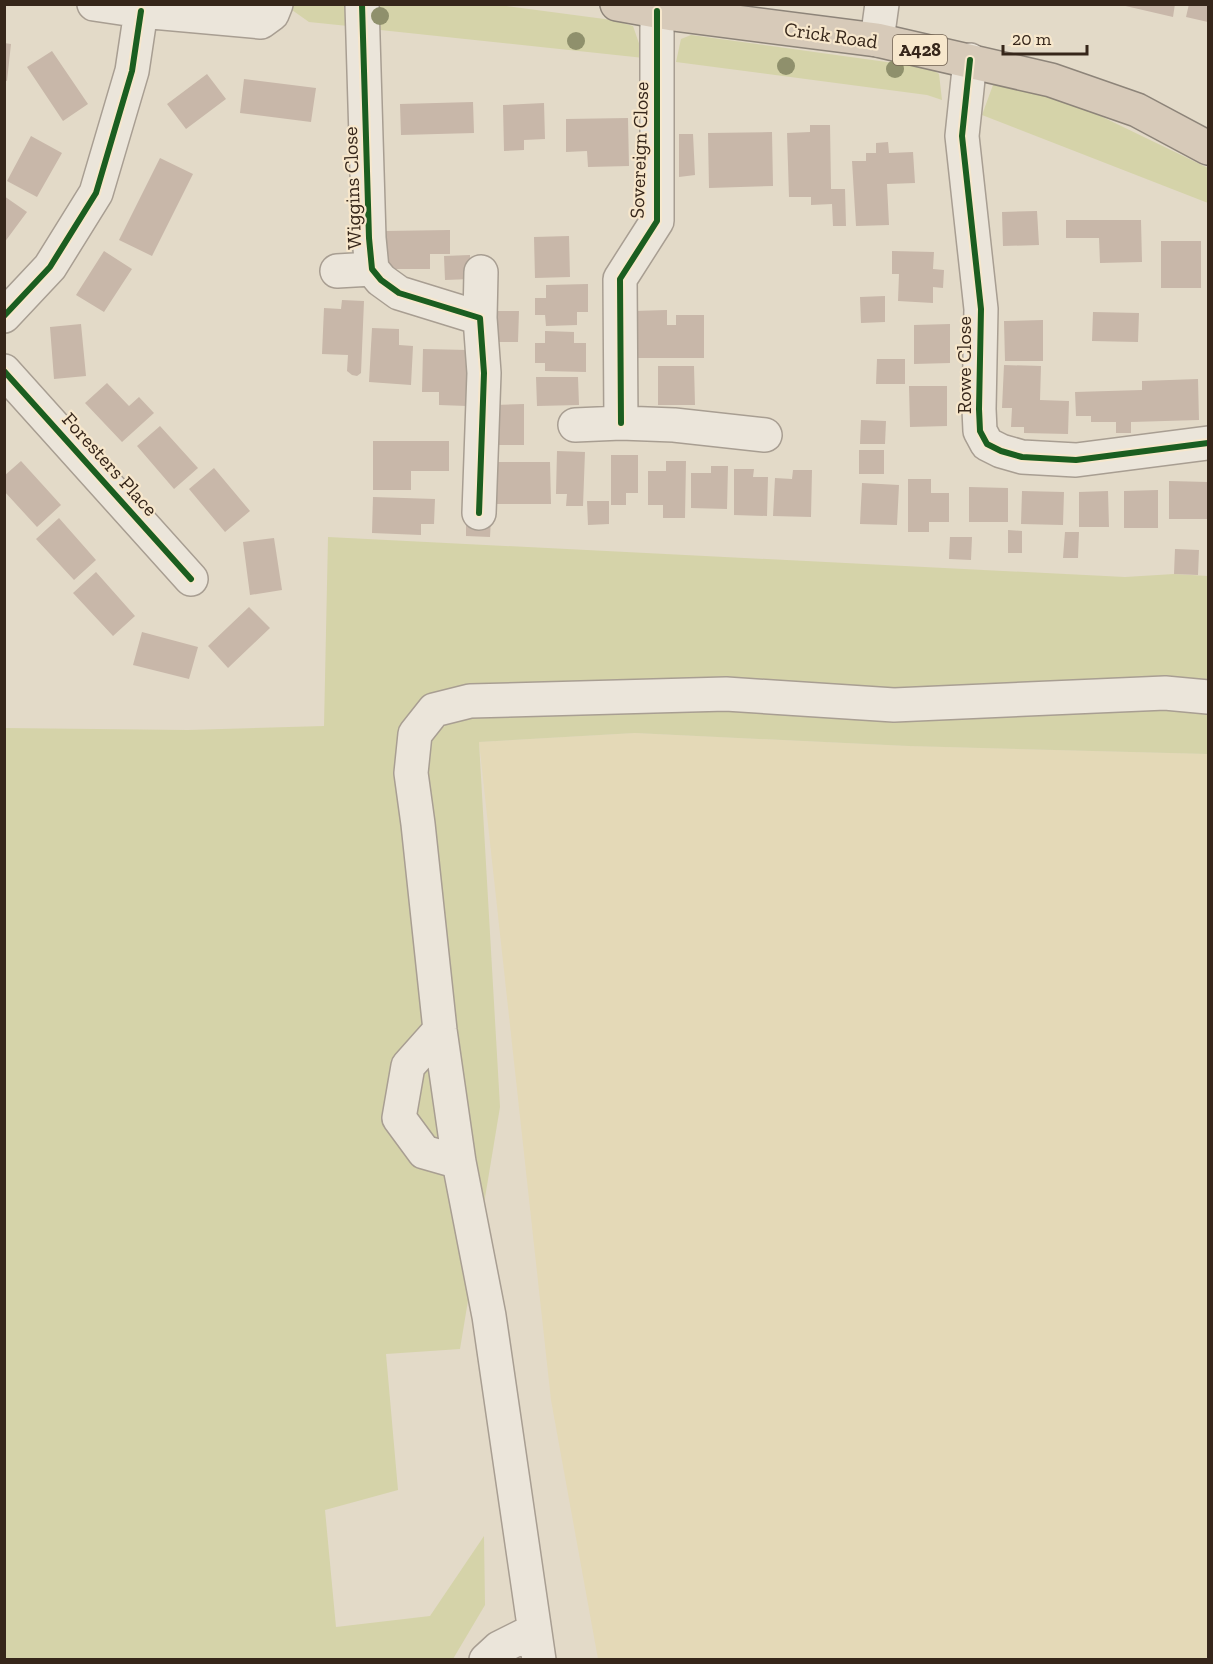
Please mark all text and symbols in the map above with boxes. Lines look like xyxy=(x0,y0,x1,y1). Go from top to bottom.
street label: Crick Road xyxy=(783,17,879,53)
scale bar xyxy=(1003,18,1087,56)
text: 20 m xyxy=(1012,28,1052,50)
road number: A428 xyxy=(893,35,947,65)
street label: Sovereign Close xyxy=(625,81,653,219)
street label: Wiggins Close xyxy=(338,126,366,250)
street label: Rowe Close xyxy=(952,316,976,414)
street label: Foresters Place xyxy=(57,407,163,521)

